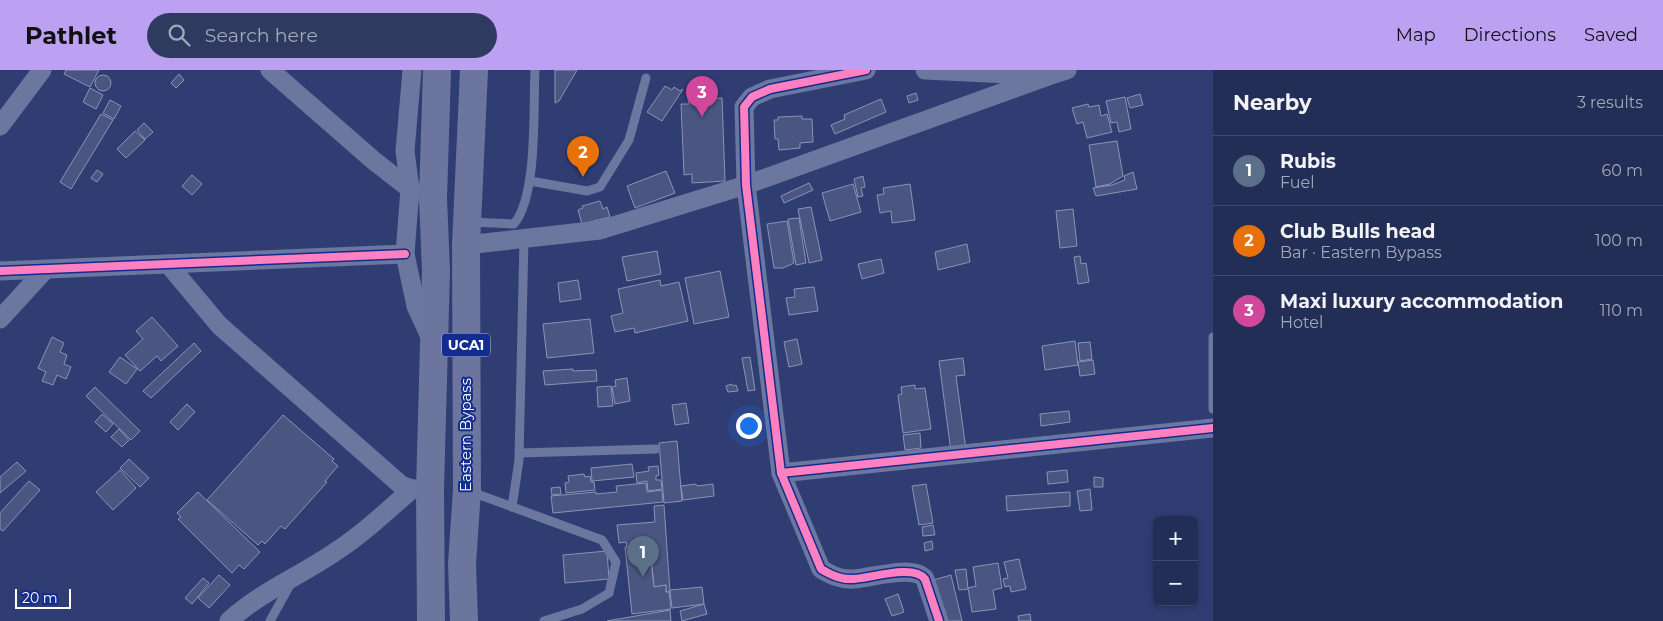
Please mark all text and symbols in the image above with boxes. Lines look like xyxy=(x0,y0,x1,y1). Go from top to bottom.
search box xyxy=(147,13,497,58)
text: Pathlet xyxy=(25,21,117,50)
icon: search xyxy=(165,21,193,49)
text: Search here xyxy=(205,24,318,47)
text: Map xyxy=(1396,24,1436,46)
text: Directions xyxy=(1464,24,1556,46)
text: Saved xyxy=(1584,24,1638,46)
pin: 3 xyxy=(686,76,718,117)
text: Nearby xyxy=(1233,90,1312,115)
text: 3 results xyxy=(1577,93,1643,112)
pin: 2 xyxy=(567,136,599,177)
text: Rubis xyxy=(1280,150,1336,173)
text: 1 xyxy=(1246,161,1252,180)
text: 60 m xyxy=(1601,161,1643,180)
text: Fuel xyxy=(1280,173,1315,192)
text: Club Bulls head xyxy=(1280,220,1435,243)
text: 2 xyxy=(1244,231,1254,250)
text: 100 m xyxy=(1595,231,1643,250)
text: Bar · Eastern Bypass xyxy=(1280,243,1442,262)
text: Maxi luxury accommodation xyxy=(1280,290,1563,313)
text: 3 xyxy=(1244,301,1254,320)
text: 110 m xyxy=(1600,301,1643,320)
text: Hotel xyxy=(1280,313,1323,332)
road number: UCA1 xyxy=(442,334,490,356)
street label: Eastern Bypass xyxy=(456,378,475,492)
your location xyxy=(736,413,762,439)
map controls xyxy=(1153,516,1198,606)
button: + xyxy=(1153,516,1198,561)
pin: 1 xyxy=(627,536,659,577)
button: − xyxy=(1153,561,1198,606)
scale bar xyxy=(15,586,71,609)
text: 20 m xyxy=(22,589,58,607)

